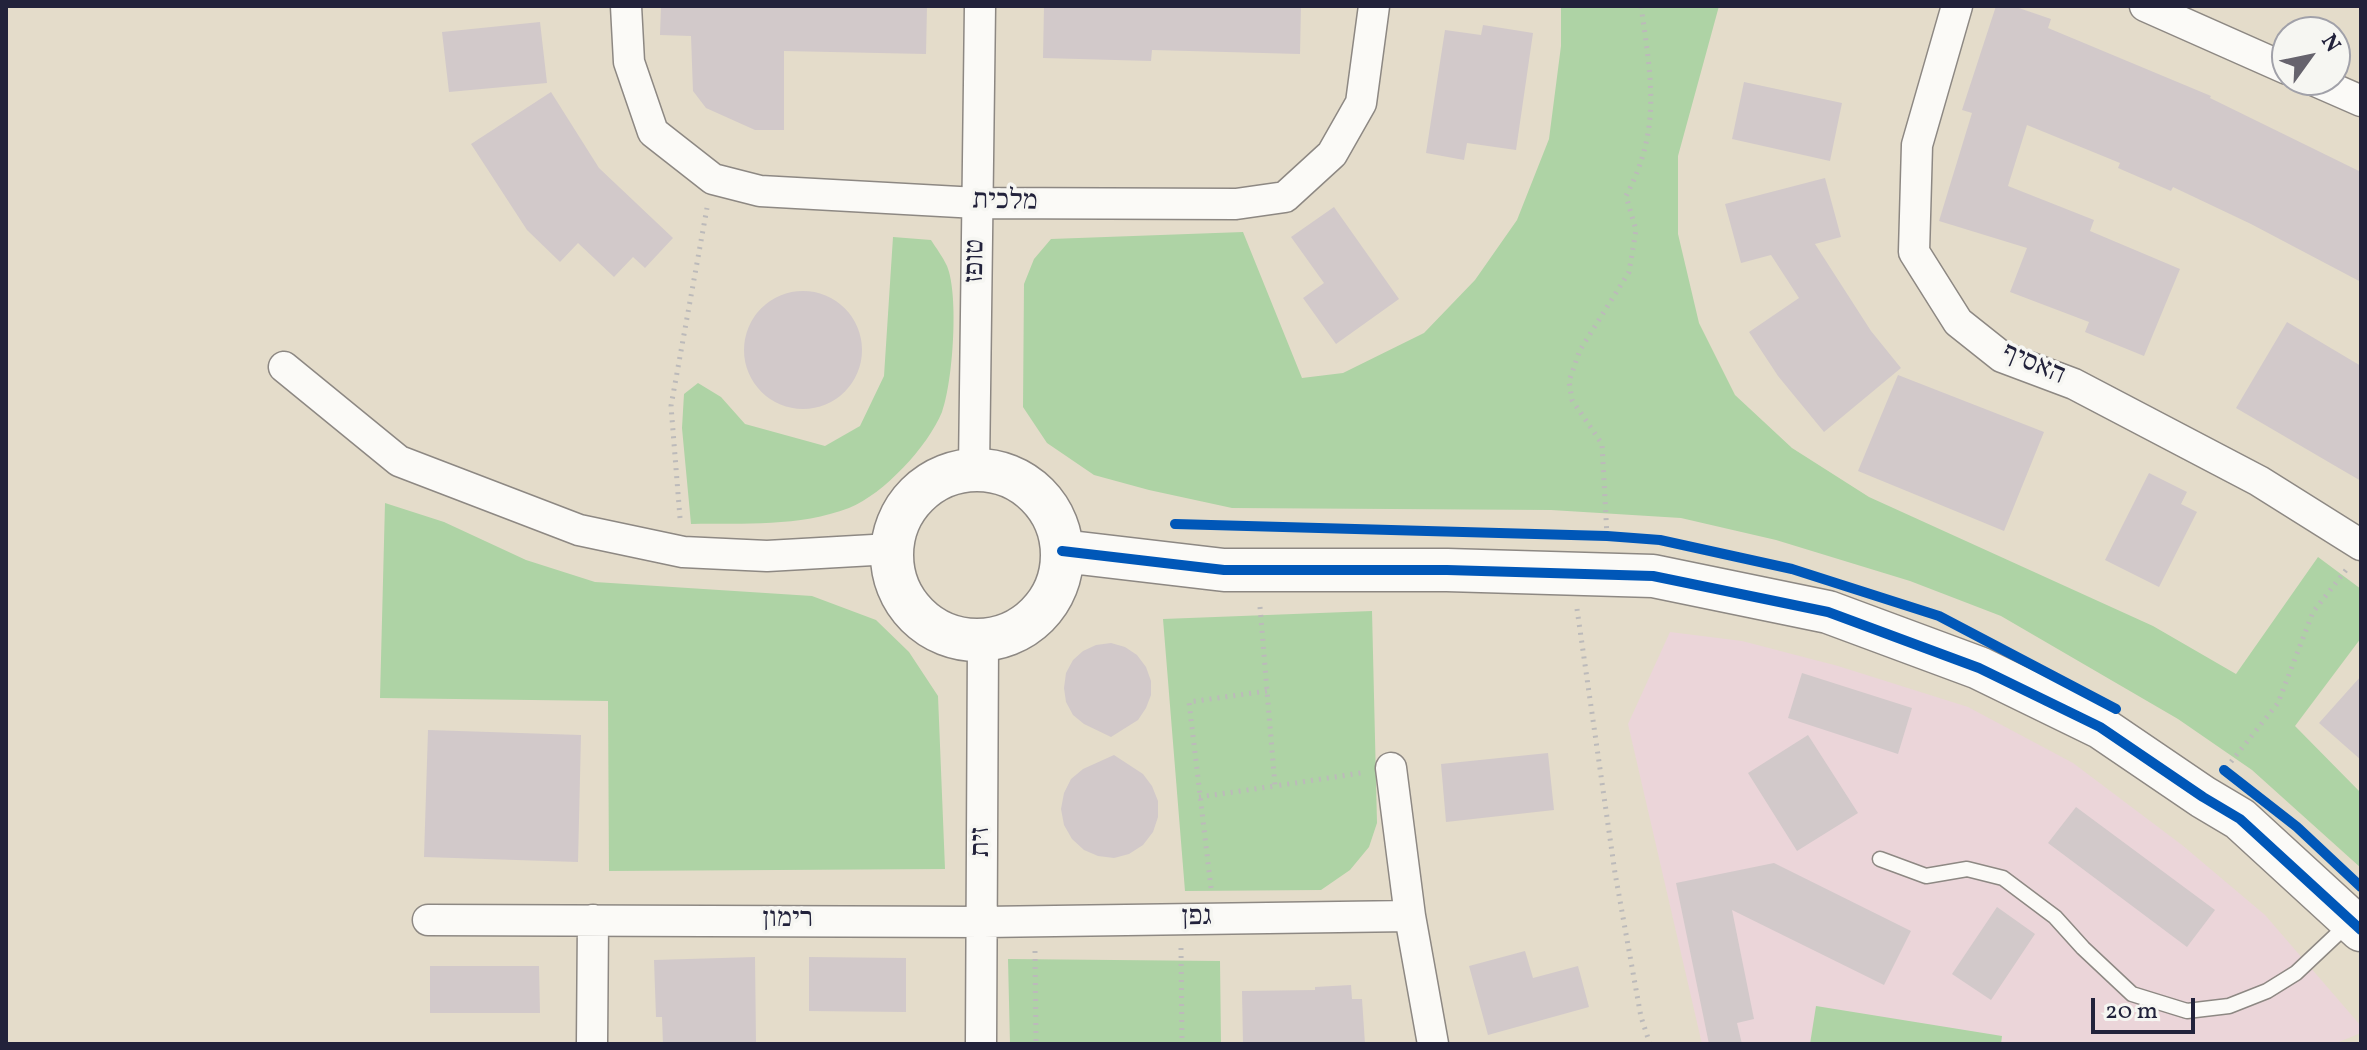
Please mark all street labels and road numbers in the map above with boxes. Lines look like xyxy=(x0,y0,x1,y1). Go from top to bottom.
street label: מלכית xyxy=(972,186,1038,220)
street label: טופז xyxy=(960,239,994,283)
street label: האסיף xyxy=(1996,338,2070,394)
street label: זית xyxy=(966,827,1000,857)
street label: גפן xyxy=(1182,902,1212,936)
street label: רימון xyxy=(763,904,813,938)

